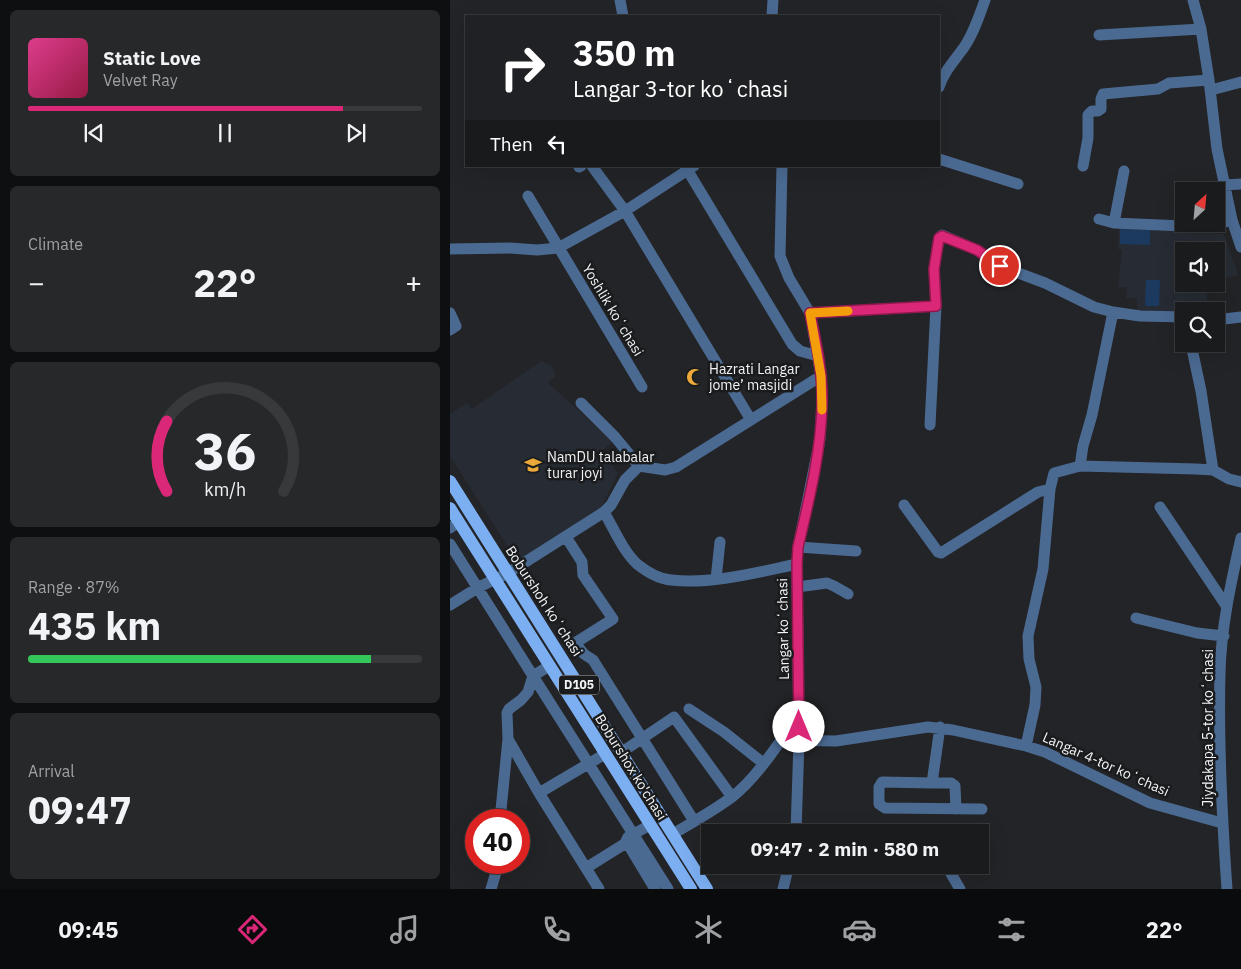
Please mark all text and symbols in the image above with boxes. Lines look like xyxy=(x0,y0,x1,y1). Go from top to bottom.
text: 350 m xyxy=(573,30,676,76)
icon: right xyxy=(490,35,555,100)
text: Static Love xyxy=(103,46,201,70)
text: Velvet Ray xyxy=(103,70,178,90)
text: Langar 3-tor koʻchasi xyxy=(573,74,788,103)
icon: previous xyxy=(80,119,108,147)
icon: pause xyxy=(211,119,239,147)
icon: next xyxy=(342,119,370,147)
icon: left xyxy=(543,130,571,158)
text: Then xyxy=(490,132,533,156)
north arrow xyxy=(1175,182,1225,232)
map controls xyxy=(1175,182,1225,352)
text: Climate xyxy=(28,234,83,254)
button: sound xyxy=(1175,242,1225,292)
pin xyxy=(979,245,1021,287)
icon: arrive xyxy=(986,252,1014,280)
text: 22° xyxy=(193,258,257,307)
street label: Yoshlik koʻchasi xyxy=(578,261,648,359)
text: − xyxy=(28,264,45,301)
text: + xyxy=(405,264,422,301)
button: search xyxy=(1175,302,1225,352)
place label: Hazrati Langar jome’ masjidi xyxy=(709,360,800,394)
mosque icon: Hazrati Langar jome’ masjidi xyxy=(685,367,705,387)
text: 36 xyxy=(194,417,256,484)
place label: NamDU talabalar turar joyi xyxy=(547,448,654,482)
school or university icon: NamDU talabalar turar joyi xyxy=(523,455,543,475)
text: km/h xyxy=(204,478,246,501)
street label: Boburshoh koʻchasi xyxy=(502,542,586,660)
text: Range · 87% xyxy=(28,577,120,597)
street label: Langar koʻchasi xyxy=(773,578,793,680)
text: 435 km xyxy=(28,601,161,650)
street label: Jiydakapa 5-tor koʻchasi xyxy=(1199,649,1217,807)
road number: D105 xyxy=(559,676,599,694)
position arrow xyxy=(772,700,824,752)
street label: Boburshox ko'chasi xyxy=(591,711,671,823)
street label: Langar 4-tor koʻchasi xyxy=(1040,728,1172,800)
text: Arrival xyxy=(28,761,75,781)
text: 09:47 xyxy=(28,785,132,834)
speed limit sign: 40 xyxy=(465,809,530,874)
text: 09:47 · 2 min · 580 m xyxy=(751,837,939,861)
icon: directions xyxy=(235,912,270,947)
icon: music xyxy=(387,912,422,947)
icon: phone xyxy=(539,912,574,947)
icon: climate xyxy=(691,912,726,947)
icon: car xyxy=(842,912,877,947)
icon: filters xyxy=(994,912,1029,947)
text: 09:45 xyxy=(58,915,118,944)
text: 22° xyxy=(1146,915,1183,944)

